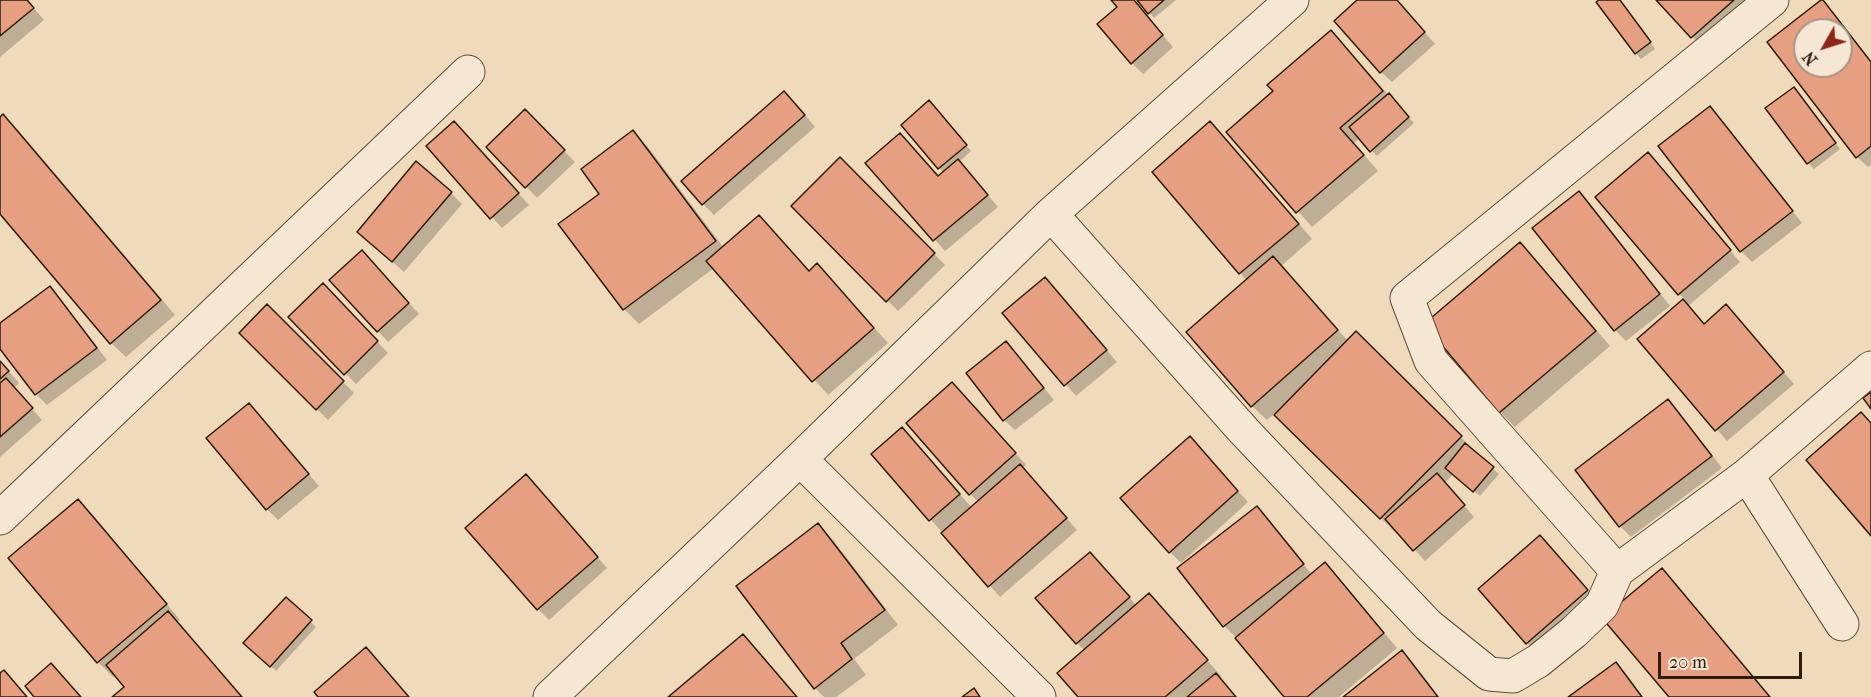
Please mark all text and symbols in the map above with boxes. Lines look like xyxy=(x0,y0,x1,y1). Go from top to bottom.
north arrow xyxy=(1793,18,1853,78)
text: N xyxy=(1799,48,1821,69)
scale bar xyxy=(1661,640,1805,678)
text: 20 m xyxy=(1669,652,1707,673)

